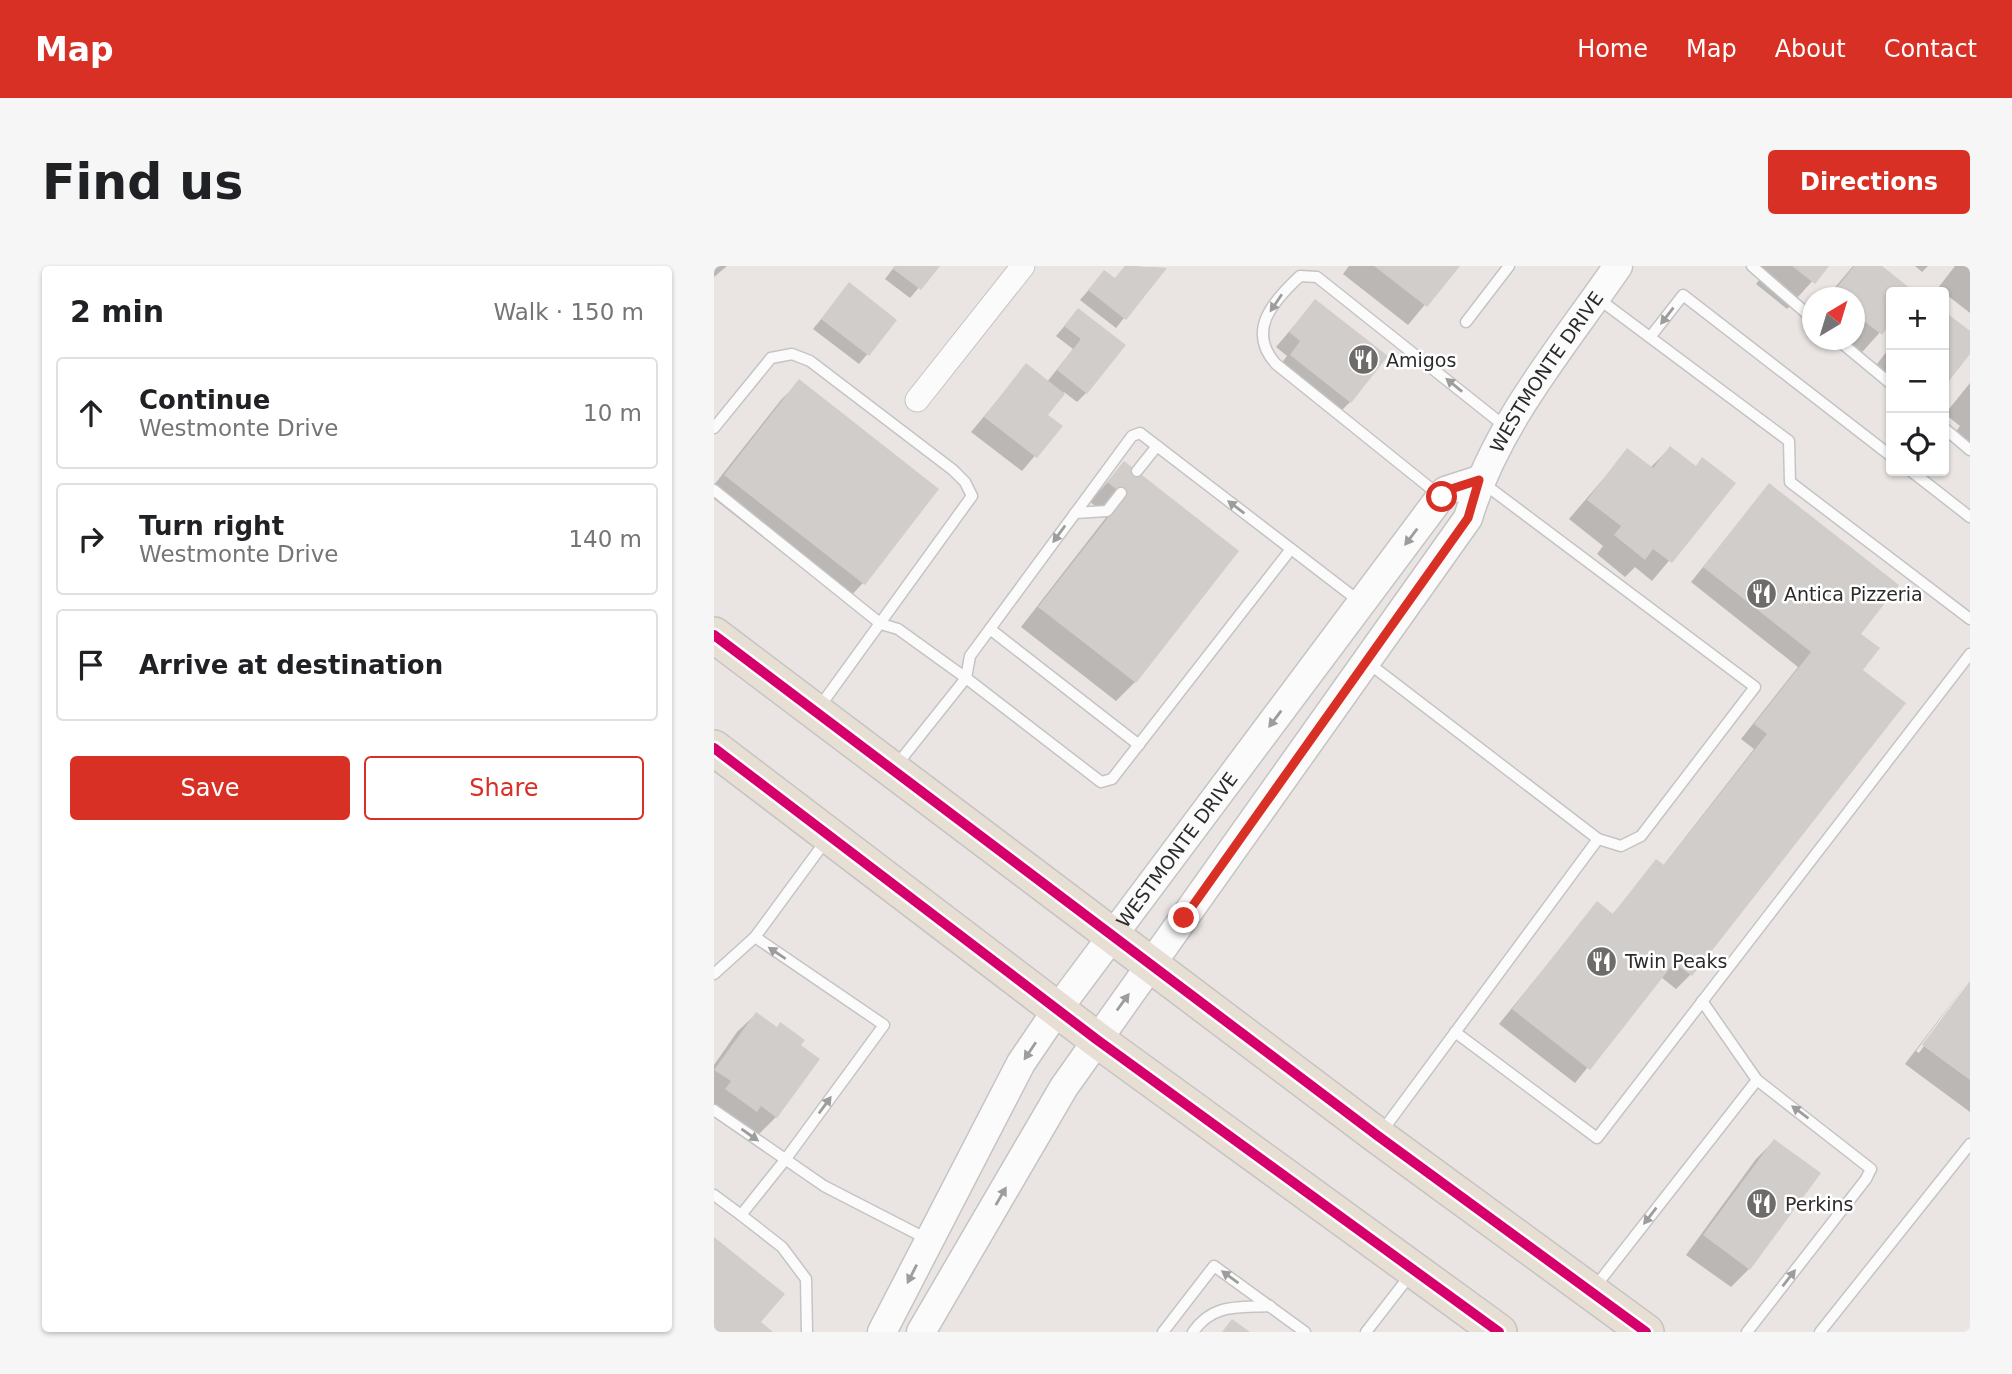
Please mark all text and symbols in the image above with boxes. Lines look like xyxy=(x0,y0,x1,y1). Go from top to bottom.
text: Map xyxy=(35,30,114,69)
text: Home xyxy=(1577,35,1648,63)
text: Map xyxy=(1686,35,1737,63)
text: About xyxy=(1775,35,1846,63)
text: Contact xyxy=(1884,35,1977,63)
button: Directions xyxy=(1768,150,1970,214)
text: Find us xyxy=(42,154,243,211)
street label: WESTMONTE DRIVE xyxy=(1485,287,1607,456)
north arrow xyxy=(1802,287,1865,350)
map controls xyxy=(1886,287,1949,476)
button: + xyxy=(1886,287,1949,350)
text: 2 min xyxy=(70,294,164,329)
one-way arrow xyxy=(1269,294,1283,312)
text: Walk · 150 m xyxy=(493,299,644,325)
one-way arrow xyxy=(1661,307,1675,325)
restaurant icon: Amigos xyxy=(1346,343,1380,377)
place label: Amigos xyxy=(1386,349,1456,371)
button: − xyxy=(1886,350,1949,413)
one-way arrow xyxy=(1445,378,1463,393)
text: Continue xyxy=(139,385,270,415)
icon: ahead xyxy=(72,394,110,432)
text: 10 m xyxy=(583,400,642,426)
button: locate xyxy=(1886,413,1949,476)
text: Westmonte Drive xyxy=(139,415,338,441)
route start xyxy=(1426,481,1457,512)
one-way arrow xyxy=(1228,500,1246,515)
text: Turn right xyxy=(139,511,284,541)
icon: right xyxy=(72,520,110,558)
one-way arrow xyxy=(1053,525,1067,543)
text: 140 m xyxy=(568,526,642,552)
one-way arrow xyxy=(1405,528,1419,546)
text: Westmonte Drive xyxy=(139,541,338,567)
restaurant icon: Antica Pizzeria xyxy=(1744,577,1778,611)
place label: Antica Pizzeria xyxy=(1784,583,1923,605)
icon: arrive xyxy=(72,646,110,684)
text: Arrive at destination xyxy=(139,650,443,680)
one-way arrow xyxy=(1268,710,1282,728)
button: Save xyxy=(70,756,350,820)
button: Share xyxy=(364,756,644,820)
street label: WESTMONTE DRIVE xyxy=(1112,768,1242,932)
route end xyxy=(1168,902,1199,933)
restaurant icon: Twin Peaks xyxy=(1585,944,1619,978)
one-way arrow xyxy=(767,946,787,959)
place label: Twin Peaks xyxy=(1624,950,1727,972)
one-way arrow xyxy=(1116,993,1130,1011)
one-way arrow xyxy=(1023,1041,1036,1061)
one-way arrow xyxy=(818,1096,832,1114)
one-way arrow xyxy=(1791,1106,1809,1120)
one-way arrow xyxy=(741,1128,759,1142)
one-way arrow xyxy=(994,1186,1007,1205)
restaurant icon: Perkins xyxy=(1745,1187,1779,1221)
place label: Perkins xyxy=(1785,1193,1854,1215)
one-way arrow xyxy=(1643,1207,1658,1225)
one-way arrow xyxy=(906,1264,918,1284)
one-way arrow xyxy=(1781,1270,1796,1288)
one-way arrow xyxy=(1221,1271,1239,1285)

